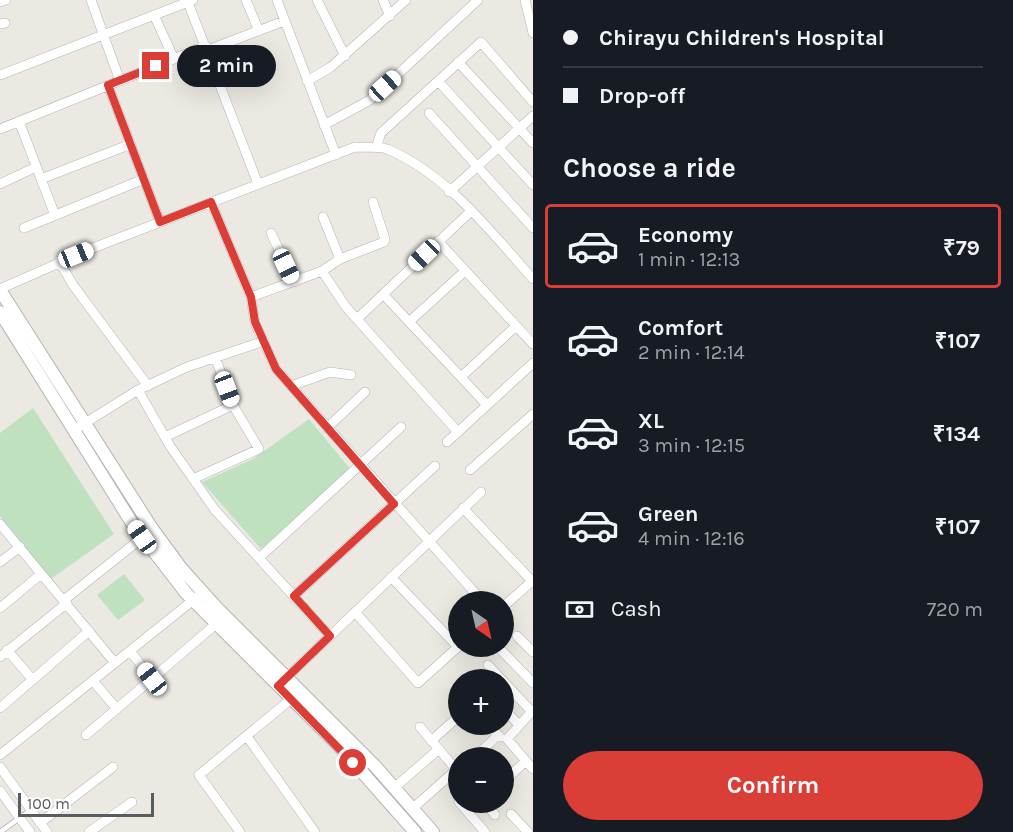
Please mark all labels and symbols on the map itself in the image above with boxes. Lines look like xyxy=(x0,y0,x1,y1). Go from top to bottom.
callout: 2 min xyxy=(177,45,276,87)
route end xyxy=(142,52,169,79)
car xyxy=(366,67,404,105)
car xyxy=(405,236,443,274)
car xyxy=(56,240,96,270)
car xyxy=(270,246,302,286)
car xyxy=(212,369,242,409)
car xyxy=(124,517,160,557)
north arrow xyxy=(448,591,514,657)
car xyxy=(134,659,170,699)
route start xyxy=(339,749,366,776)
scale bar xyxy=(18,790,154,818)

